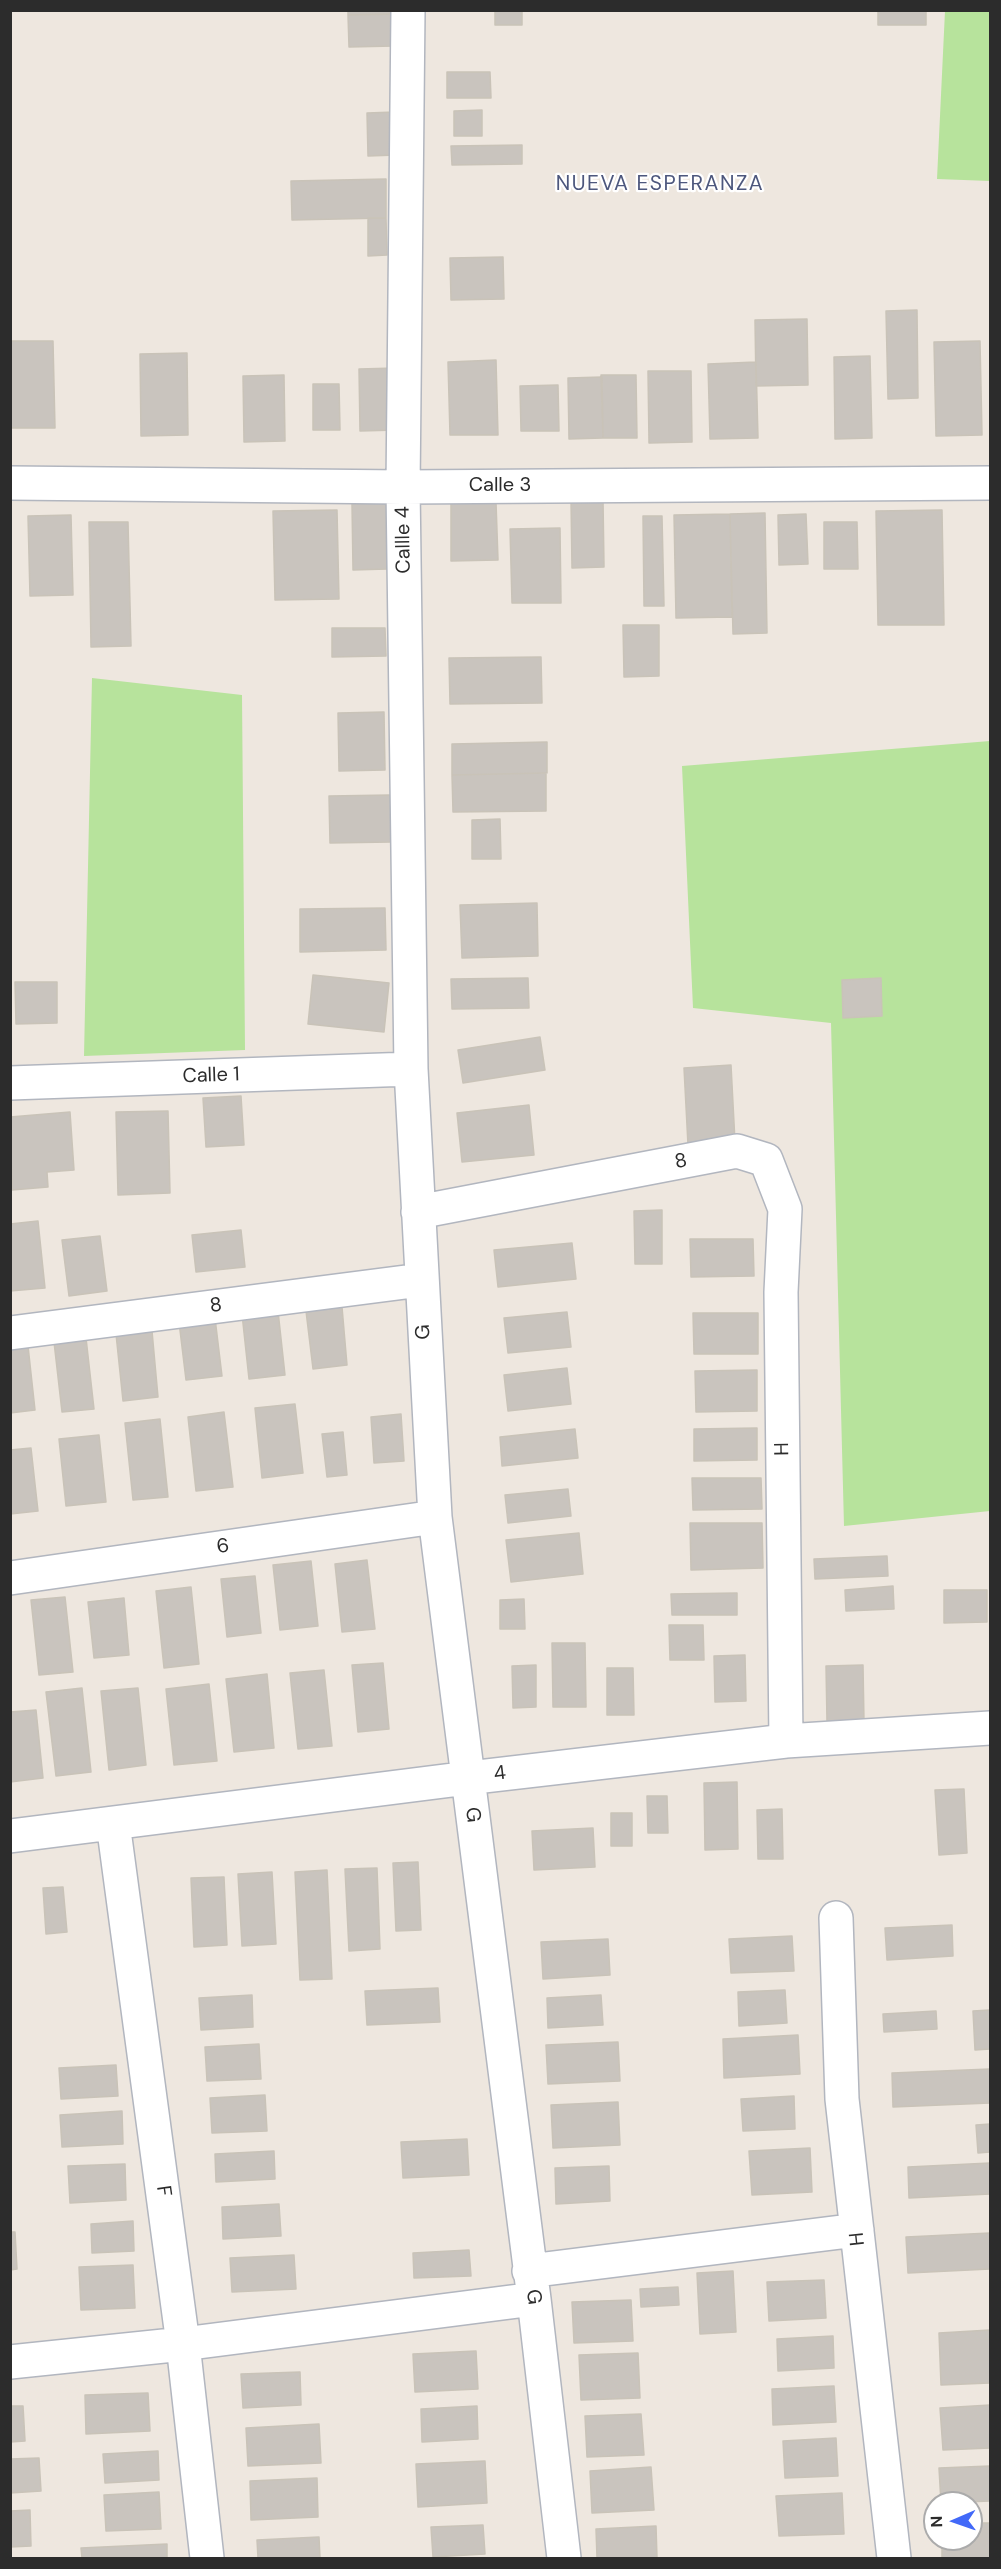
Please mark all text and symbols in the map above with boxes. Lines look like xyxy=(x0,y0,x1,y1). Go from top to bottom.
district label: NUEVA ESPERANZA xyxy=(556,171,764,197)
street label: Calle 3 xyxy=(469,474,531,498)
street label: Callle 4 xyxy=(391,506,417,574)
street label: Calle 1 xyxy=(182,1063,240,1089)
street label: 8 xyxy=(673,1149,689,1175)
street label: 8 xyxy=(209,1293,223,1319)
street label: G xyxy=(412,1324,436,1340)
street label: H xyxy=(771,1442,795,1456)
street label: 6 xyxy=(215,1534,231,1560)
street label: 4 xyxy=(493,1761,507,1787)
street label: G xyxy=(459,1806,485,1824)
street label: F xyxy=(150,2184,176,2198)
street label: H xyxy=(845,2231,871,2247)
street label: G xyxy=(520,2288,546,2306)
north arrow xyxy=(923,2491,983,2551)
text: N xyxy=(926,2515,947,2528)

